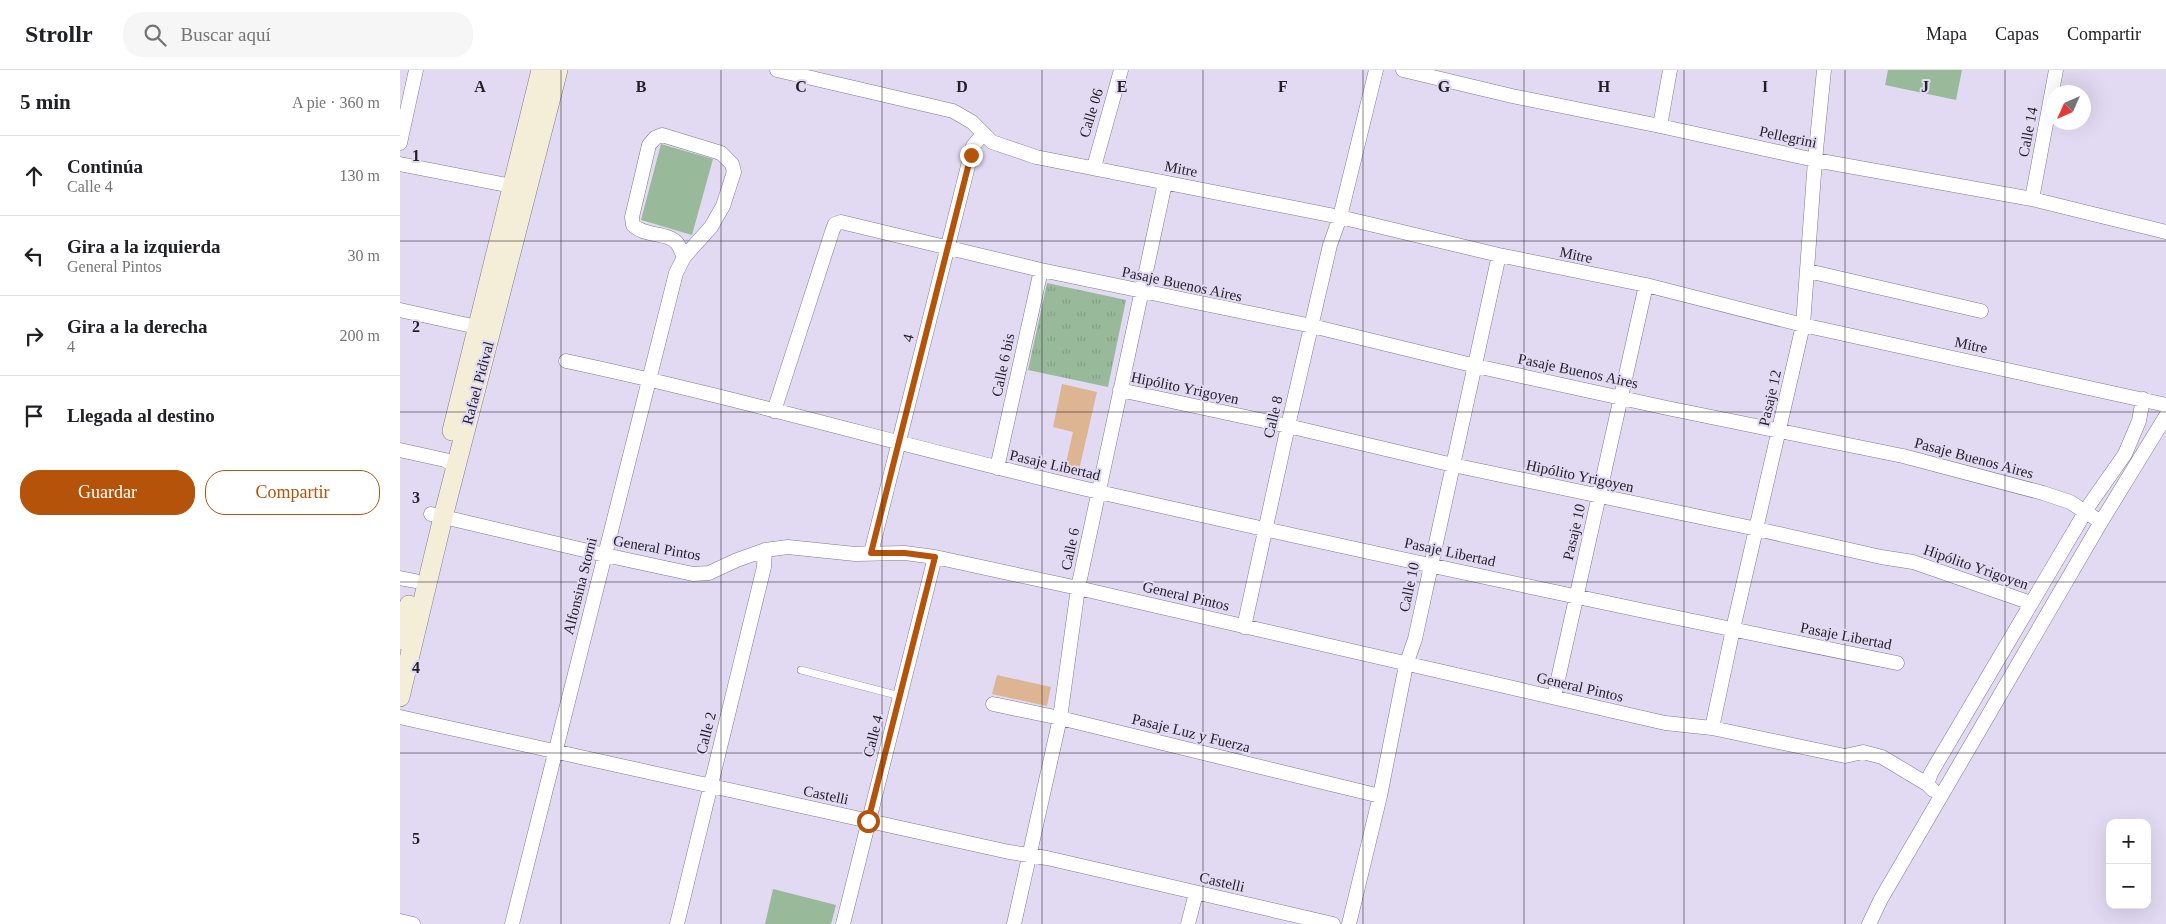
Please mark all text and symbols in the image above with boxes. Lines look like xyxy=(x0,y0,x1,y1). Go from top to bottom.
search box xyxy=(123,12,473,57)
text: Strollr xyxy=(25,21,93,47)
icon: search xyxy=(141,21,169,49)
text: Buscar aquí xyxy=(181,24,271,45)
text: Mapa xyxy=(1926,24,1967,44)
text: Capas xyxy=(1995,24,2039,44)
text: Compartir xyxy=(2067,24,2141,44)
text: A xyxy=(474,78,486,95)
text: B xyxy=(636,78,647,95)
text: C xyxy=(795,78,807,95)
text: D xyxy=(956,78,968,95)
text: E xyxy=(1117,78,1127,95)
text: F xyxy=(1278,78,1288,95)
text: G xyxy=(1438,78,1451,95)
text: H xyxy=(1598,78,1611,95)
text: I xyxy=(1762,78,1768,95)
text: J xyxy=(1921,78,1929,95)
north arrow xyxy=(2046,85,2091,130)
street label: Calle 06 xyxy=(1076,86,1106,139)
text: 5 min xyxy=(20,90,71,114)
text: A pie · 360 m xyxy=(292,94,380,111)
street label: Calle 14 xyxy=(2015,105,2041,158)
street label: Pellegrini xyxy=(1758,123,1818,151)
route end xyxy=(960,144,983,167)
text: 1 xyxy=(412,147,420,164)
text: Continúa xyxy=(67,156,143,177)
street label: Mitre xyxy=(1163,158,1199,180)
icon: ahead xyxy=(20,162,48,190)
text: 130 m xyxy=(340,167,380,184)
text: Calle 4 xyxy=(67,178,113,195)
text: Gira a la izquierda xyxy=(67,236,221,257)
icon: left xyxy=(20,242,48,270)
street label: Mitre xyxy=(1558,244,1594,266)
text: 30 m xyxy=(348,247,380,264)
text: General Pintos xyxy=(67,258,162,275)
street label: Pasaje Buenos Aires xyxy=(1120,263,1244,305)
text: Gira a la derecha xyxy=(67,316,208,337)
text: 2 xyxy=(412,318,420,335)
icon: right xyxy=(20,322,48,350)
text: 200 m xyxy=(340,327,380,344)
street label: 4 xyxy=(899,332,917,344)
street label: Calle 6 bis xyxy=(989,332,1018,398)
street label: Mitre xyxy=(1953,334,1989,356)
text: 4 xyxy=(67,338,75,355)
street label: Rafael Pidival xyxy=(459,340,497,426)
street label: Pasaje Buenos Aires xyxy=(1516,350,1640,392)
street label: Pasaje 12 xyxy=(1756,368,1784,428)
street label: Hipólito Yrigoyen xyxy=(1130,369,1241,407)
street label: Calle 8 xyxy=(1260,394,1286,440)
icon: arrive xyxy=(20,402,48,430)
text: Llegada al destino xyxy=(67,405,215,426)
street label: Pasaje Buenos Aires xyxy=(1913,434,2035,482)
street label: Pasaje Libertad xyxy=(1008,447,1103,483)
street label: Hipólito Yrigoyen xyxy=(1525,457,1636,495)
button: Guardar xyxy=(20,470,195,515)
button: Compartir xyxy=(205,470,380,515)
text: 3 xyxy=(412,489,420,506)
street label: Pasaje 10 xyxy=(1560,502,1588,562)
street label: Calle 6 xyxy=(1058,526,1082,572)
street label: General Pintos xyxy=(612,532,702,564)
street label: Pasaje Libertad xyxy=(1403,535,1498,570)
street label: Alfonsina Storni xyxy=(560,536,600,636)
street label: Hipólito Yrigoyen xyxy=(1921,542,2031,593)
street label: Calle 10 xyxy=(1396,561,1422,613)
street label: General Pintos xyxy=(1141,578,1231,614)
street label: Pasaje Libertad xyxy=(1799,619,1894,653)
text: 4 xyxy=(412,659,420,676)
street label: General Pintos xyxy=(1535,669,1625,705)
street label: Calle 2 xyxy=(693,710,719,756)
street label: Pasaje Luz y Fuerza xyxy=(1130,711,1252,756)
street label: Calle 4 xyxy=(860,713,886,759)
street label: Castelli xyxy=(802,782,850,808)
route start xyxy=(857,810,880,833)
map controls xyxy=(2106,819,2151,909)
button: + xyxy=(2106,819,2151,864)
text: 5 xyxy=(412,830,420,847)
button: − xyxy=(2106,864,2151,909)
street label: Castelli xyxy=(1198,869,1246,895)

